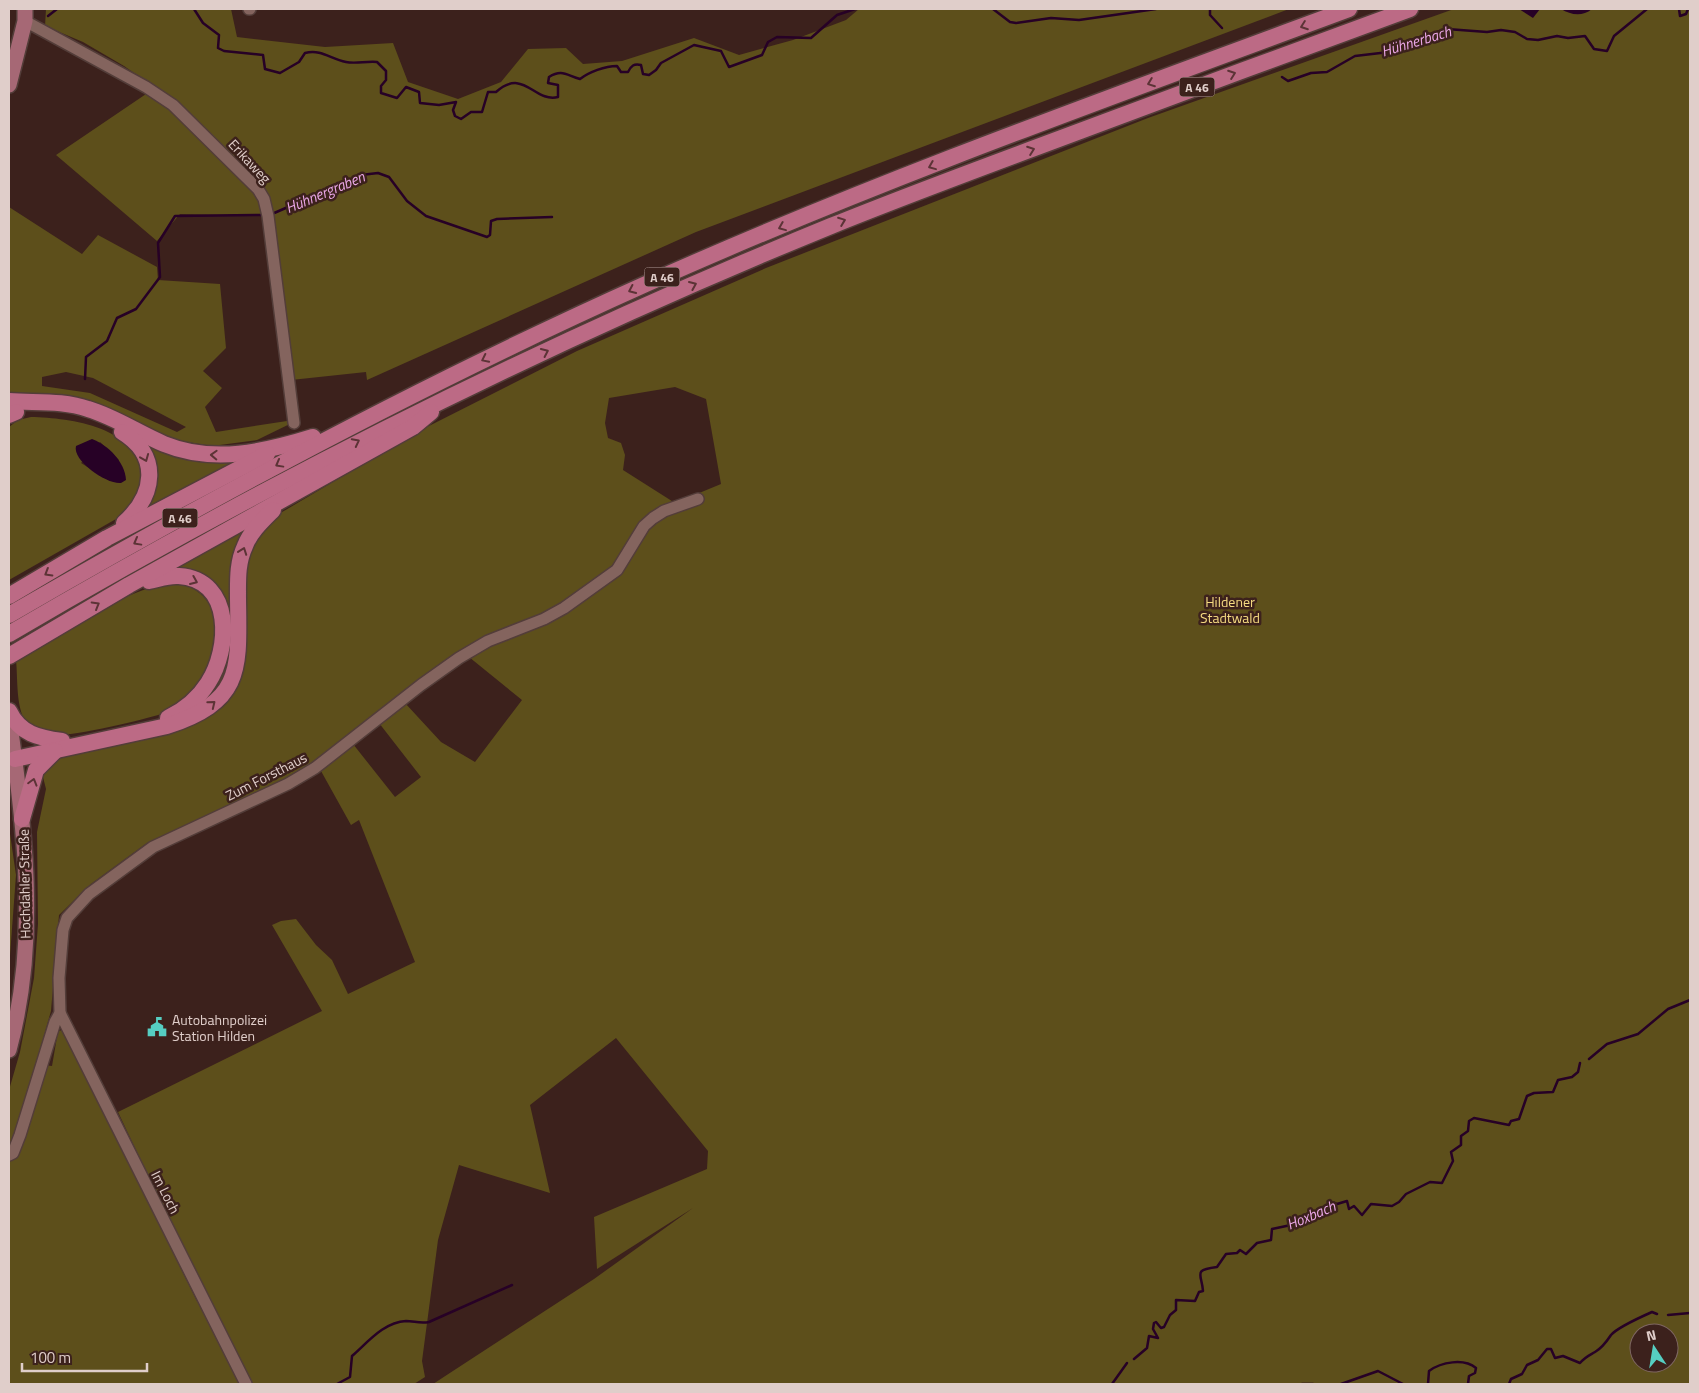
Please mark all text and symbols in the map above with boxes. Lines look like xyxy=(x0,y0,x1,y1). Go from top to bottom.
water label: Hühnerbach xyxy=(1378,19,1454,63)
one-way arrow xyxy=(1300,20,1308,30)
one-way arrow xyxy=(1227,70,1236,80)
one-way arrow xyxy=(1148,77,1156,87)
road number: A 46 xyxy=(1180,77,1214,96)
street label: Erikaweg xyxy=(224,134,276,188)
one-way arrow xyxy=(1026,146,1035,156)
one-way arrow xyxy=(929,160,937,170)
water label: Hühnergraben xyxy=(282,165,369,219)
one-way arrow xyxy=(837,217,846,228)
one-way arrow xyxy=(778,221,786,231)
road number: A 46 xyxy=(644,268,680,286)
one-way arrow xyxy=(688,280,697,291)
one-way arrow xyxy=(628,284,637,295)
one-way arrow xyxy=(539,348,548,358)
one-way arrow xyxy=(481,353,490,363)
one-way arrow xyxy=(351,438,360,448)
one-way arrow xyxy=(210,449,218,460)
one-way arrow xyxy=(139,453,150,462)
one-way arrow xyxy=(276,457,285,467)
road number: A 46 xyxy=(162,508,198,528)
one-way arrow xyxy=(134,536,143,546)
one-way arrow xyxy=(237,547,247,556)
one-way arrow xyxy=(45,566,54,576)
one-way arrow xyxy=(189,575,198,585)
park label: Hildener Stadtwald xyxy=(1200,591,1260,628)
one-way arrow xyxy=(91,601,100,611)
one-way arrow xyxy=(206,702,215,710)
street label: Zum Forsthaus xyxy=(222,746,310,806)
one-way arrow xyxy=(27,777,38,786)
street label: Hochdahler Straße xyxy=(13,829,35,939)
place label: Autobahnpolizei Station Hilden xyxy=(172,1009,267,1046)
public building icon: Autobahnpolizei Station Hilden xyxy=(146,1016,168,1038)
street label: Im Loch xyxy=(146,1167,186,1217)
water label: Hoxbach xyxy=(1283,1194,1340,1236)
north arrow xyxy=(1629,1323,1679,1373)
text: N xyxy=(1644,1324,1658,1346)
scale bar xyxy=(22,1340,148,1372)
text: 100 m xyxy=(30,1346,71,1369)

